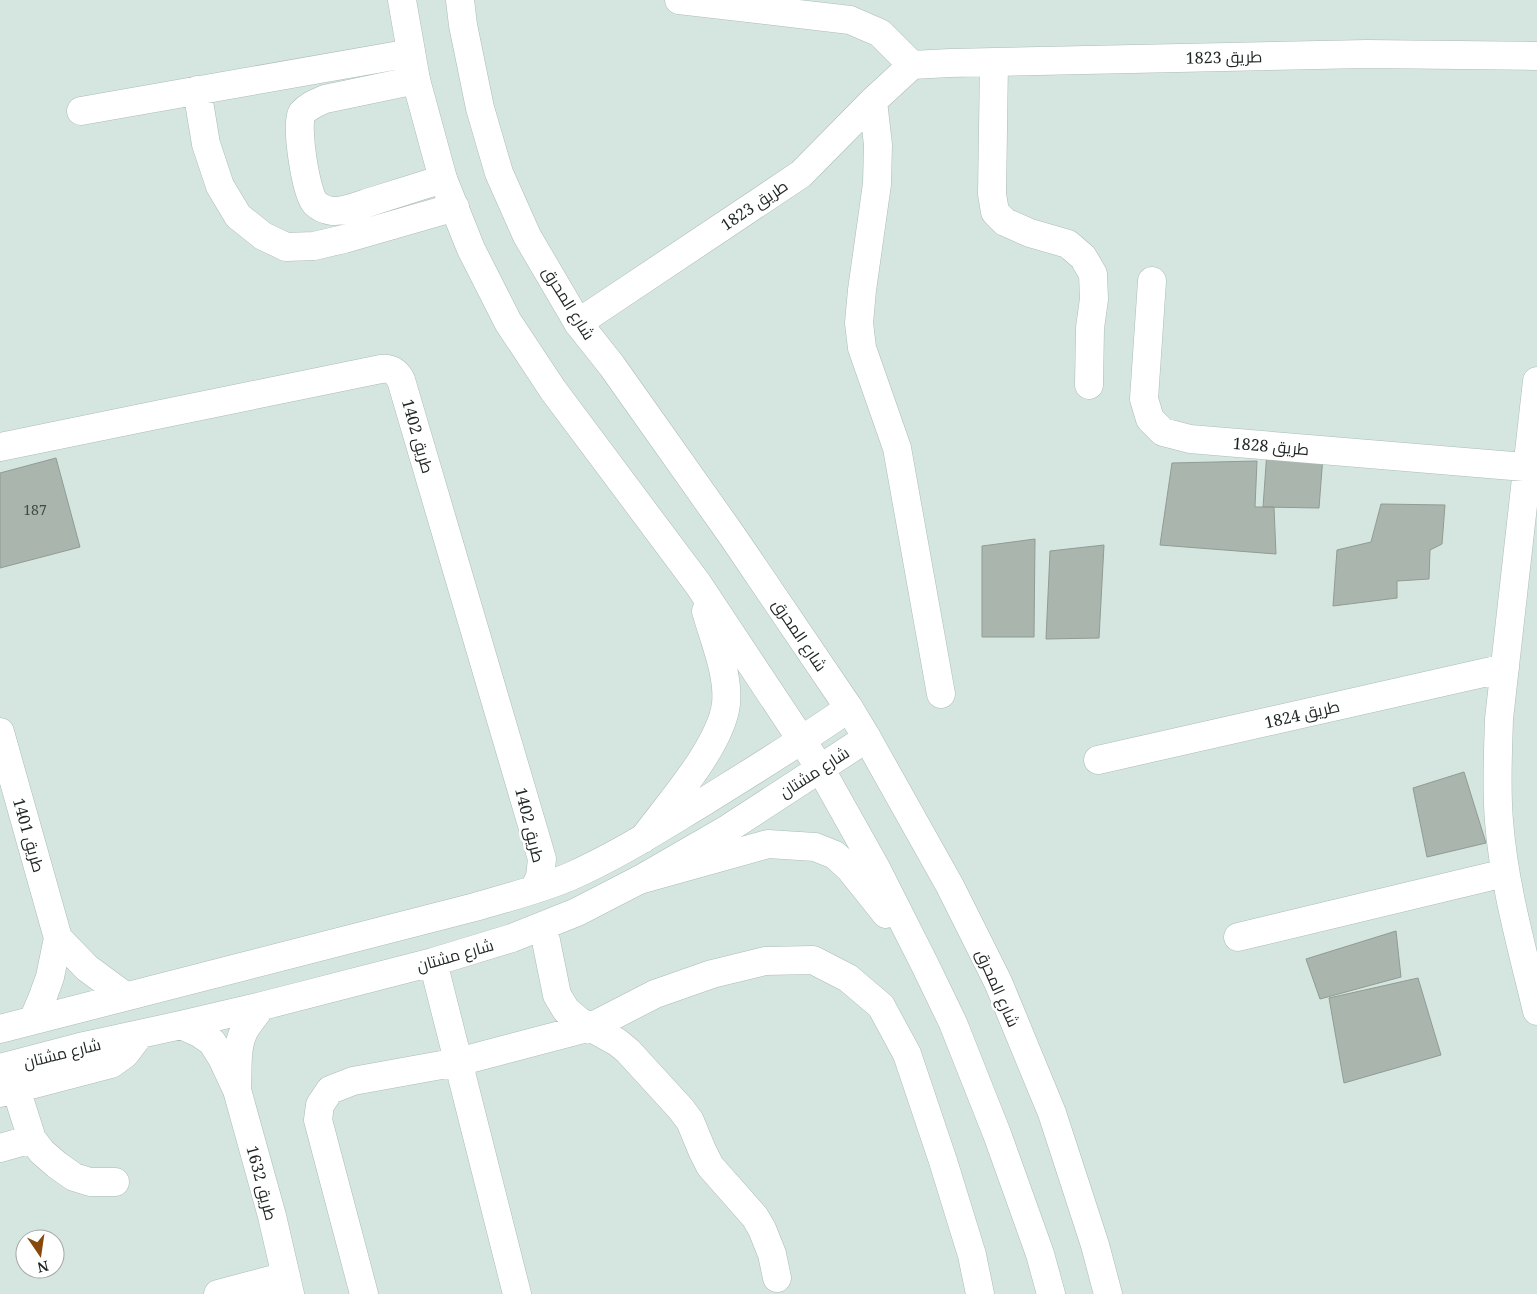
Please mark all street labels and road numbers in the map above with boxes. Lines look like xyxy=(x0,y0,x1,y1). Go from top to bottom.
street label: طريق 1823 xyxy=(1186,45,1262,69)
street label: طريق 1823 xyxy=(716,174,792,236)
street label: شارع المحرق xyxy=(537,262,600,345)
street label: طريق 1402 xyxy=(397,396,439,476)
street label: طريق 1828 xyxy=(1232,432,1310,460)
street label: شارع المحرق xyxy=(767,594,832,676)
street label: طريق 1824 xyxy=(1262,695,1342,733)
street label: شارع مشتان xyxy=(775,741,854,804)
street label: طريق 1402 xyxy=(510,785,550,865)
street label: طريق 1401 xyxy=(8,795,50,875)
street label: شارع مشتان xyxy=(414,934,496,977)
street label: شارع المحرق xyxy=(970,946,1025,1031)
street label: شارع مشتان xyxy=(21,1033,103,1074)
street label: طريق 1632 xyxy=(241,1143,283,1223)

